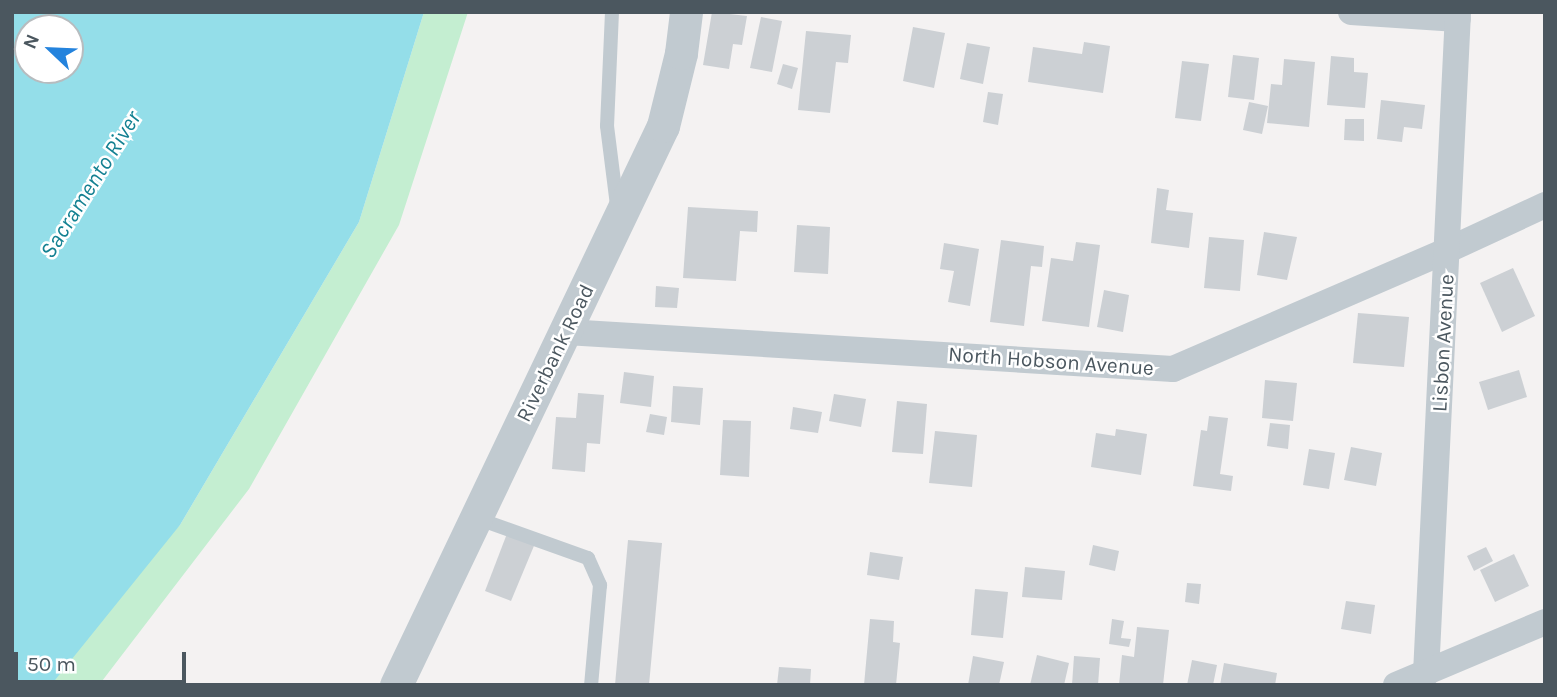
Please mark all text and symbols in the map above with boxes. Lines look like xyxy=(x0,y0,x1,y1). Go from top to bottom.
north arrow xyxy=(14,14,84,84)
text: N xyxy=(19,31,44,52)
water label: Sacramento River xyxy=(35,106,147,264)
street label: Lisbon Avenue xyxy=(1427,274,1459,412)
street label: Riverbank Road xyxy=(511,280,599,426)
street label: North Hobson Avenue xyxy=(947,341,1155,381)
scale bar xyxy=(18,638,189,682)
text: 50 m xyxy=(27,652,76,676)

